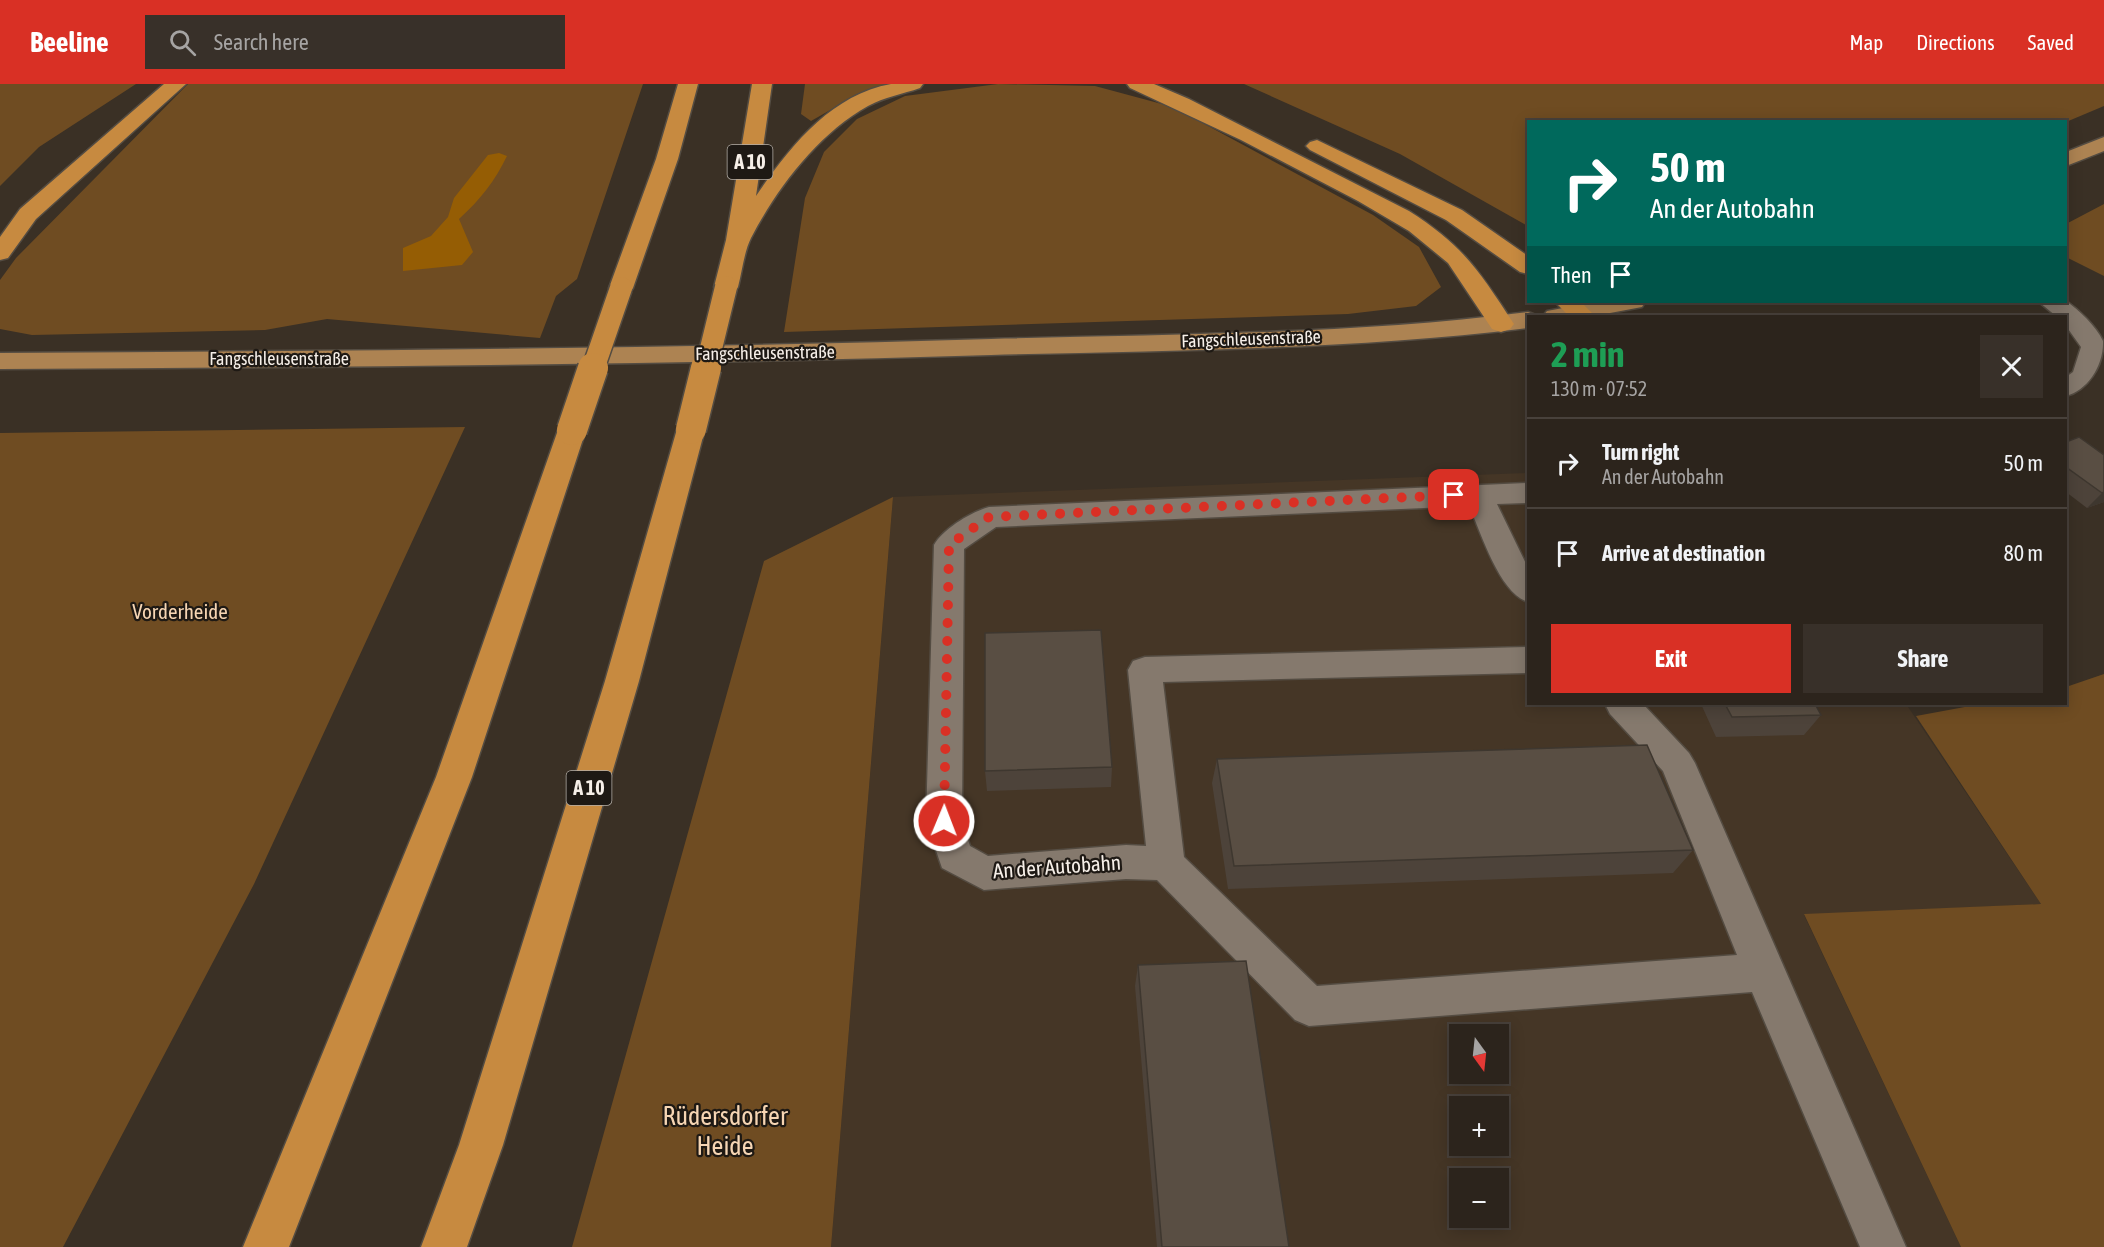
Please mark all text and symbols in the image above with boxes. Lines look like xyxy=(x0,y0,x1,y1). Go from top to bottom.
search box xyxy=(145,15,565,69)
text: Beeline xyxy=(30,26,109,58)
icon: search xyxy=(166,26,199,59)
text: Search here xyxy=(214,29,309,55)
text: Map xyxy=(1849,30,1883,54)
text: Directions xyxy=(1916,30,1995,54)
text: Saved xyxy=(2028,30,2074,54)
text: 50 m xyxy=(1650,143,1725,191)
icon: right xyxy=(1551,144,1629,222)
road number: A 10 xyxy=(728,145,772,179)
text: An der Autobahn xyxy=(1650,193,1815,224)
icon: arrive xyxy=(1604,258,1637,291)
text: Then xyxy=(1551,262,1592,288)
street label: Fangschleusenstraße xyxy=(1181,326,1321,351)
text: 2 min xyxy=(1551,333,1625,375)
button: close xyxy=(1980,335,2043,398)
street label: Fangschleusenstraße xyxy=(695,341,835,364)
street label: Fangschleusenstraße xyxy=(209,348,349,369)
text: 130 m · 07:52 xyxy=(1551,377,1647,400)
text: Turn right xyxy=(1602,439,1679,465)
icon: right xyxy=(1551,447,1584,480)
text: 50 m xyxy=(2003,450,2043,476)
text: An der Autobahn xyxy=(1602,465,1724,488)
pin xyxy=(1428,469,1479,520)
icon: arrive xyxy=(1437,478,1470,511)
icon: arrive xyxy=(1551,537,1584,570)
text: Arrive at destination xyxy=(1602,540,1765,566)
text: 80 m xyxy=(2003,540,2043,566)
park label: Vorderheide xyxy=(132,599,228,623)
button: Exit xyxy=(1551,624,1791,693)
button: Share xyxy=(1803,624,2043,693)
road number: A 10 xyxy=(566,771,612,805)
position arrow xyxy=(912,789,976,853)
street label: An der Autobahn xyxy=(992,850,1122,882)
north arrow xyxy=(1449,1024,1509,1084)
map controls xyxy=(1449,1024,1509,1228)
button: + xyxy=(1449,1096,1509,1156)
park label: Rüdersdorfer Heide xyxy=(662,1101,788,1161)
button: − xyxy=(1449,1168,1509,1228)

